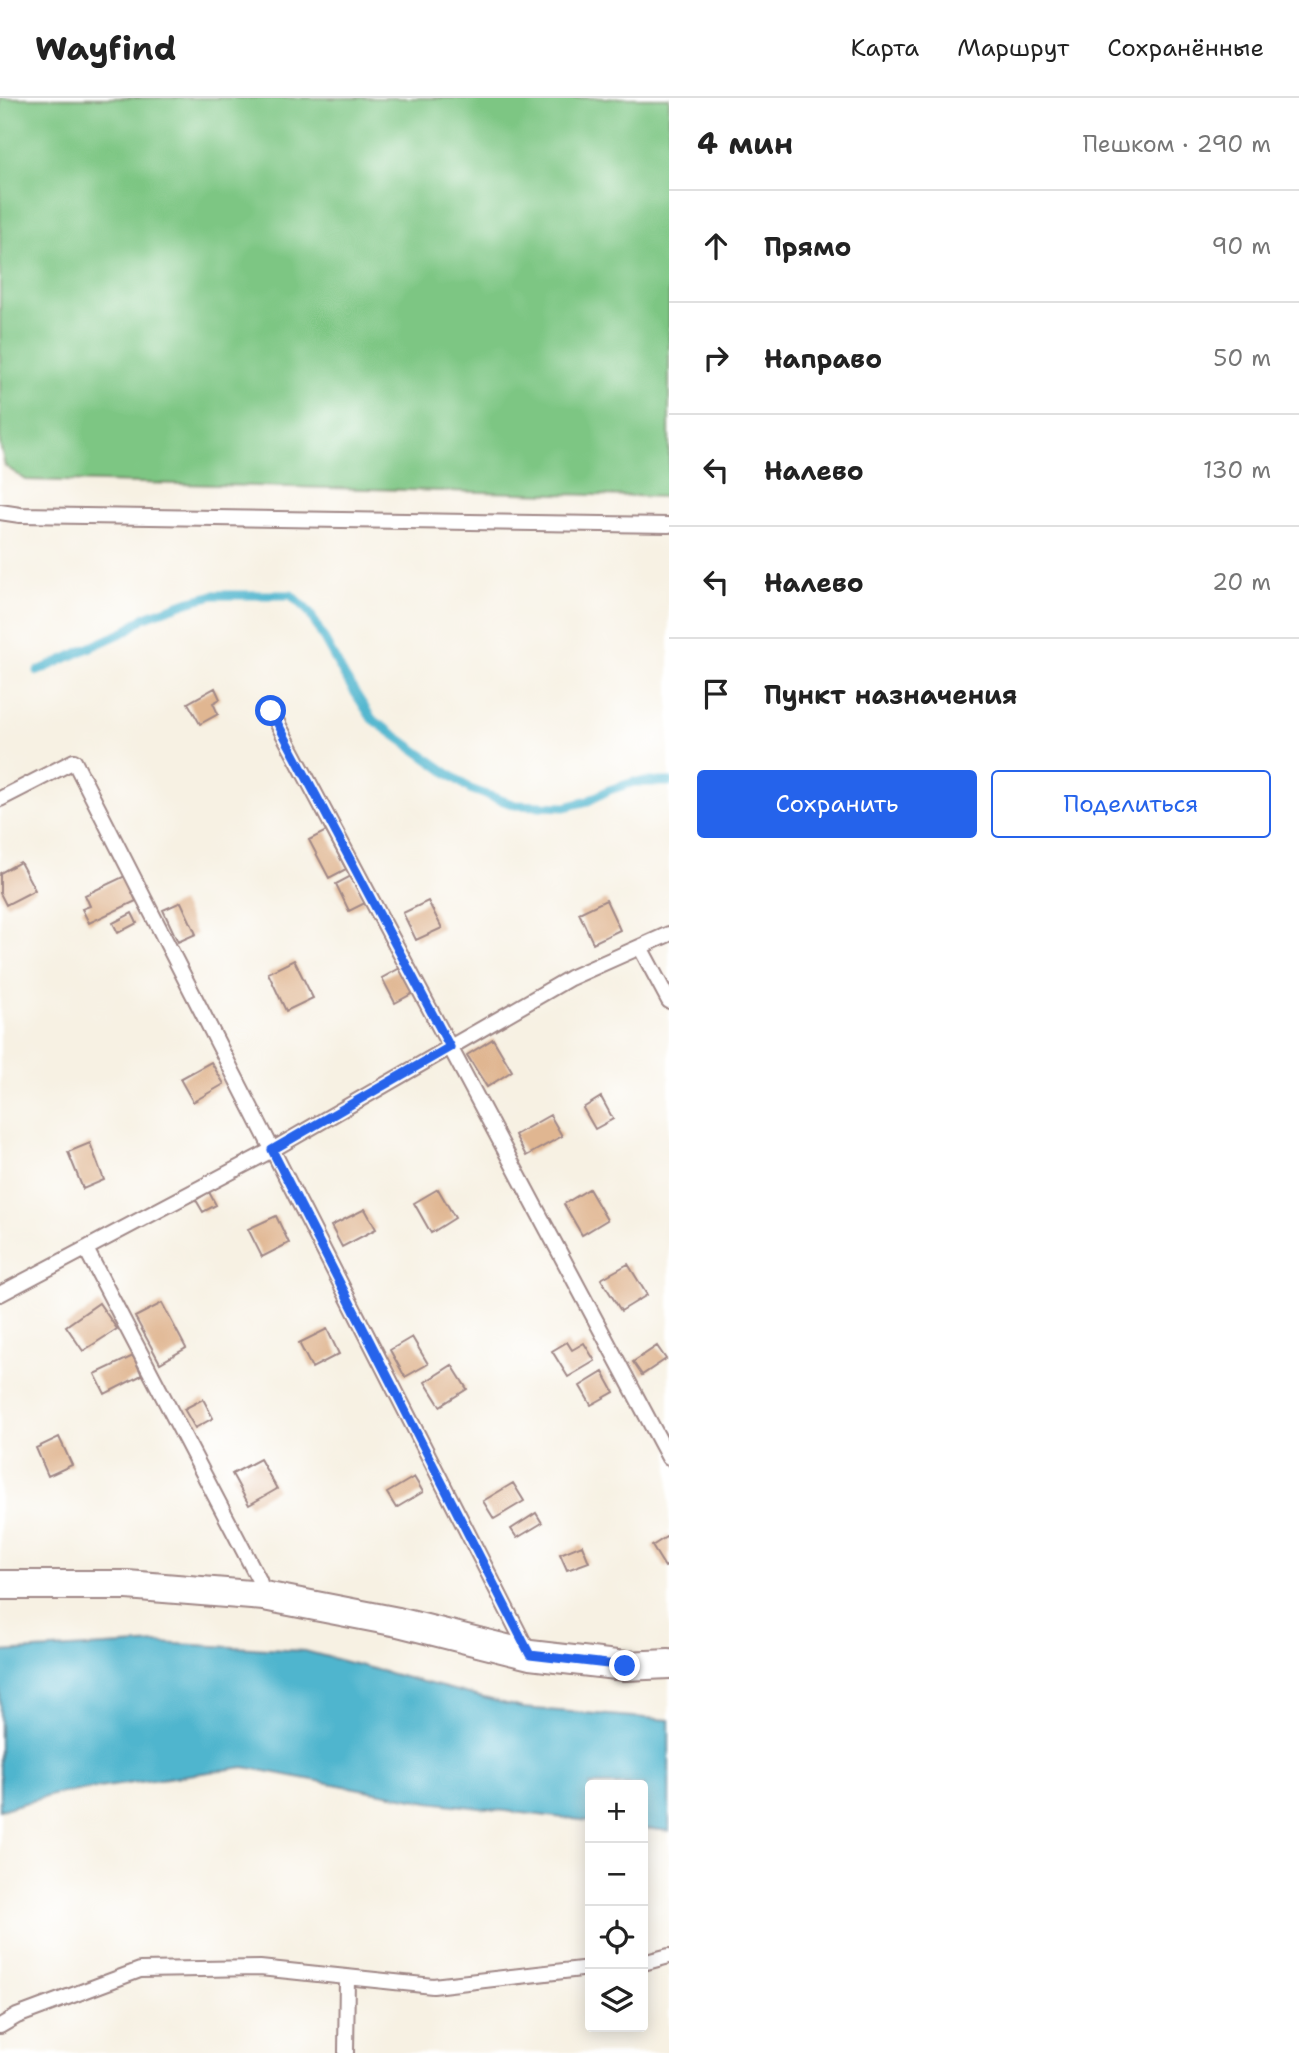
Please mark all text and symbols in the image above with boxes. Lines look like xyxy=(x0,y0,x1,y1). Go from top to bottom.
text: Wayfind xyxy=(35,26,176,71)
text: Карта xyxy=(851,32,919,64)
text: Маршрут xyxy=(957,32,1069,64)
text: Сохранённые xyxy=(1107,32,1264,64)
text: 4 мин xyxy=(697,123,793,164)
text: Пешком · 290 m xyxy=(1083,129,1271,159)
icon: ahead xyxy=(697,227,735,265)
text: Прямо xyxy=(764,229,852,264)
text: 90 m xyxy=(1211,231,1271,261)
icon: right xyxy=(697,339,735,377)
text: Направо xyxy=(764,341,882,376)
text: 50 m xyxy=(1213,343,1271,373)
icon: left xyxy=(697,451,735,489)
text: Налево xyxy=(764,453,864,488)
text: 130 m xyxy=(1203,455,1271,485)
icon: left xyxy=(697,563,735,601)
text: Налево xyxy=(764,565,864,600)
text: 20 m xyxy=(1212,567,1271,597)
icon: arrive xyxy=(697,675,735,713)
text: Пункт назначения xyxy=(764,677,1017,712)
route start xyxy=(255,695,286,726)
button: Сохранить xyxy=(697,770,977,838)
button: Поделиться xyxy=(991,770,1271,838)
route end xyxy=(609,1650,640,1681)
map controls xyxy=(585,1780,648,2032)
button: + xyxy=(585,1780,648,1843)
button: − xyxy=(585,1843,648,1906)
button: locate xyxy=(585,1906,648,1969)
button: layers xyxy=(585,1969,648,2032)

